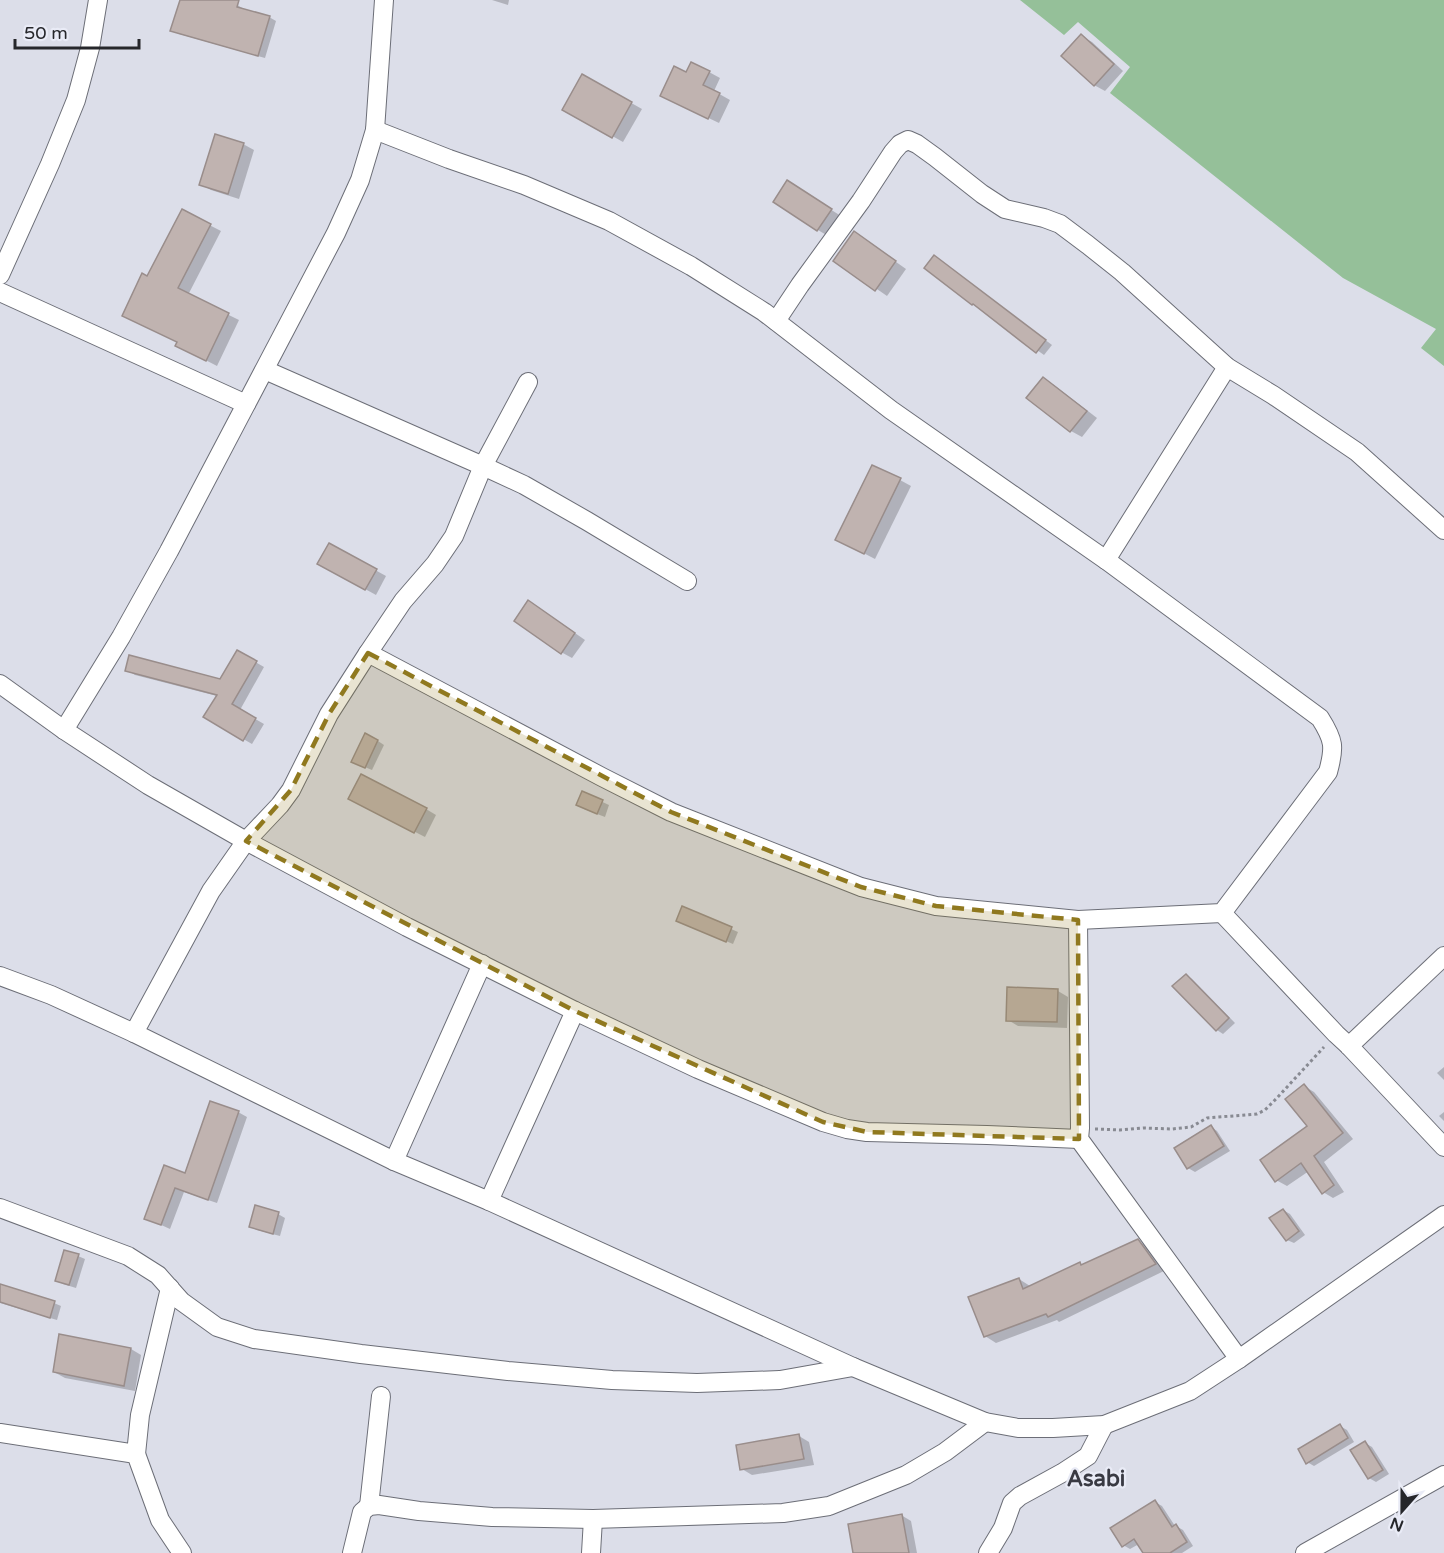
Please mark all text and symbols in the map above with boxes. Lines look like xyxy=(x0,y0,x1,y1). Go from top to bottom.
scale bar xyxy=(15,12,140,50)
text: 50 m xyxy=(24,22,68,44)
district label: Asabi xyxy=(1067,1466,1125,1492)
north arrow xyxy=(1372,1481,1432,1541)
text: N xyxy=(1387,1512,1407,1536)

